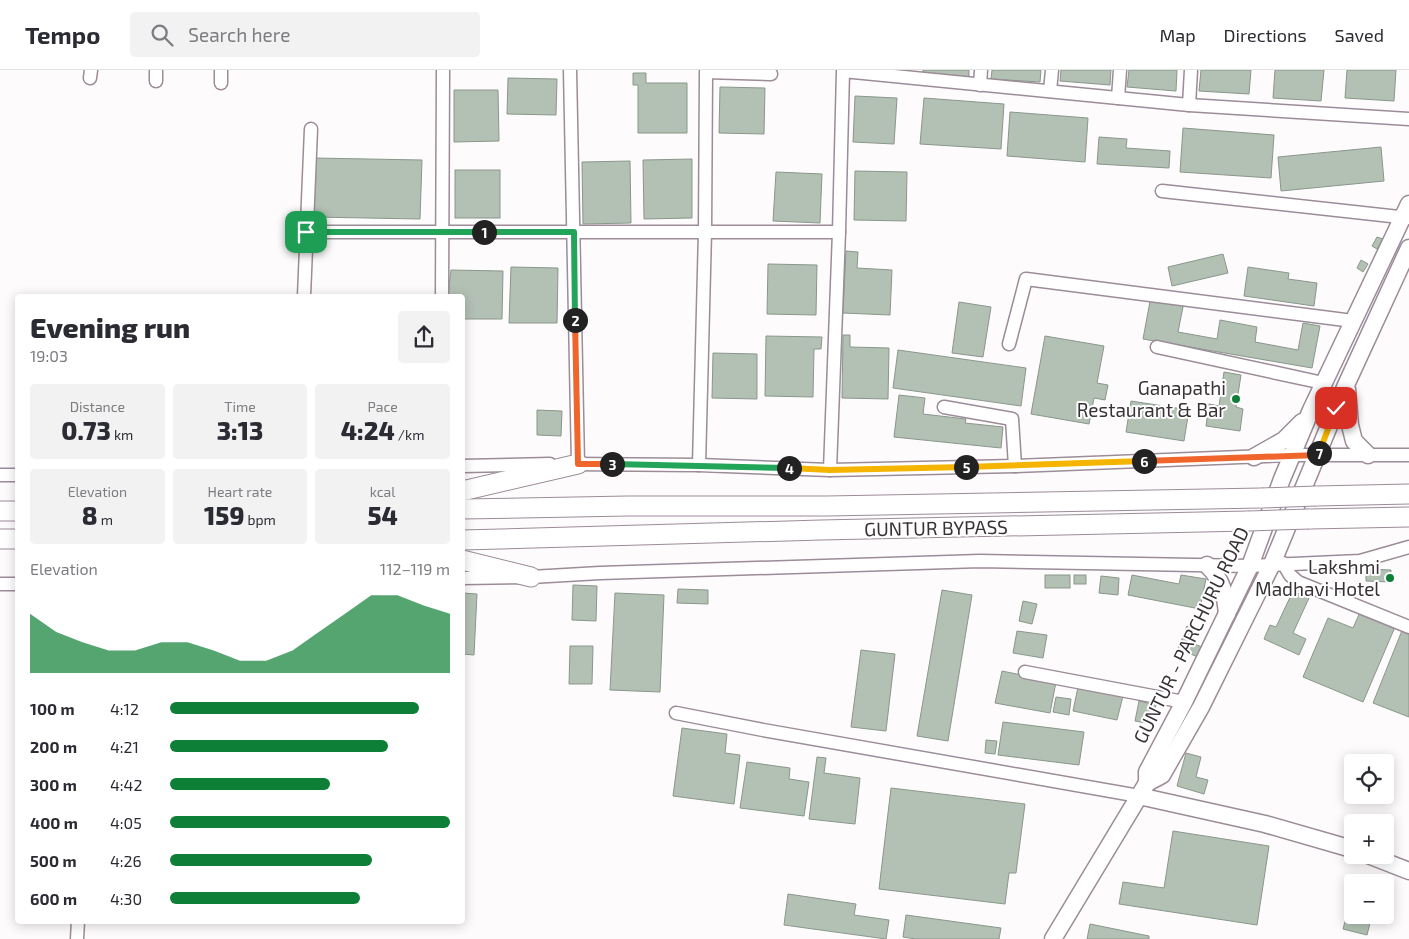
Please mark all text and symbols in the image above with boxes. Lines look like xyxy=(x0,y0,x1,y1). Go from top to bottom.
search box xyxy=(130,12,480,57)
text: Tempo xyxy=(25,20,100,49)
icon: search xyxy=(148,21,176,49)
text: Search here xyxy=(188,23,290,46)
text: Map xyxy=(1159,24,1196,46)
text: Directions xyxy=(1224,24,1307,46)
text: Saved xyxy=(1335,24,1384,46)
pin xyxy=(285,211,327,253)
icon: arrive xyxy=(292,218,320,246)
pin: 1 xyxy=(472,220,496,244)
text: 1 xyxy=(481,224,488,241)
pin: 2 xyxy=(562,308,588,332)
text: Evening run xyxy=(30,310,190,344)
button: share xyxy=(398,311,450,363)
text: 2 xyxy=(571,312,580,329)
text: 19:03 xyxy=(30,346,68,365)
place label: Ganapathi Restaurant & Bar xyxy=(1077,376,1226,421)
pin xyxy=(1315,387,1357,429)
marker: Ganapathi Restaurant & Bar xyxy=(1230,393,1242,405)
icon: check xyxy=(1322,394,1350,422)
text: Distance xyxy=(70,398,125,415)
text: Time xyxy=(224,398,256,415)
text: Pace xyxy=(368,398,398,415)
text: 0.73 xyxy=(61,415,111,445)
text: 3:13 xyxy=(217,415,263,445)
text: 4:24 xyxy=(341,415,395,445)
text: km xyxy=(111,426,133,443)
text: /km xyxy=(395,426,425,443)
pin: 7 xyxy=(1306,440,1332,466)
text: 7 xyxy=(1316,445,1323,462)
pin: 6 xyxy=(1132,448,1156,474)
pin: 3 xyxy=(600,452,624,476)
text: 6 xyxy=(1140,453,1149,470)
pin: 5 xyxy=(954,454,978,480)
text: 3 xyxy=(609,456,616,473)
pin: 4 xyxy=(776,456,802,480)
text: 5 xyxy=(963,459,970,476)
text: 4 xyxy=(785,460,794,477)
text: Elevation xyxy=(68,483,127,500)
text: Heart rate xyxy=(208,483,272,500)
text: kcal xyxy=(370,483,395,500)
text: 8 xyxy=(82,500,98,530)
text: 159 xyxy=(204,500,244,530)
text: 54 xyxy=(368,500,398,530)
text: m xyxy=(98,511,113,528)
text: bpm xyxy=(244,511,276,528)
street label: GUNTUR BYPASS xyxy=(864,515,1008,540)
street label: GUNTUR - PARCHURU ROAD xyxy=(1128,523,1253,747)
place label: Lakshmi Madhavi Hotel xyxy=(1255,555,1380,600)
text: Elevation xyxy=(30,559,98,578)
text: 112–119 m xyxy=(380,559,450,578)
marker: Lakshmi Madhavi Hotel xyxy=(1384,572,1396,584)
text: 100 m xyxy=(30,699,75,718)
text: 4:12 xyxy=(110,699,139,718)
text: 200 m xyxy=(30,737,77,756)
text: 4:21 xyxy=(110,737,139,756)
map controls xyxy=(1344,754,1394,924)
button: locate xyxy=(1344,754,1394,804)
text: 300 m xyxy=(30,775,77,794)
text: 4:42 xyxy=(110,775,142,794)
text: 400 m xyxy=(30,813,78,832)
text: 4:05 xyxy=(110,813,142,832)
button: + xyxy=(1344,814,1394,864)
text: 500 m xyxy=(30,851,77,870)
text: 4:26 xyxy=(110,851,142,870)
button: − xyxy=(1344,874,1394,924)
text: 600 m xyxy=(30,889,77,908)
text: 4:30 xyxy=(110,889,142,908)

